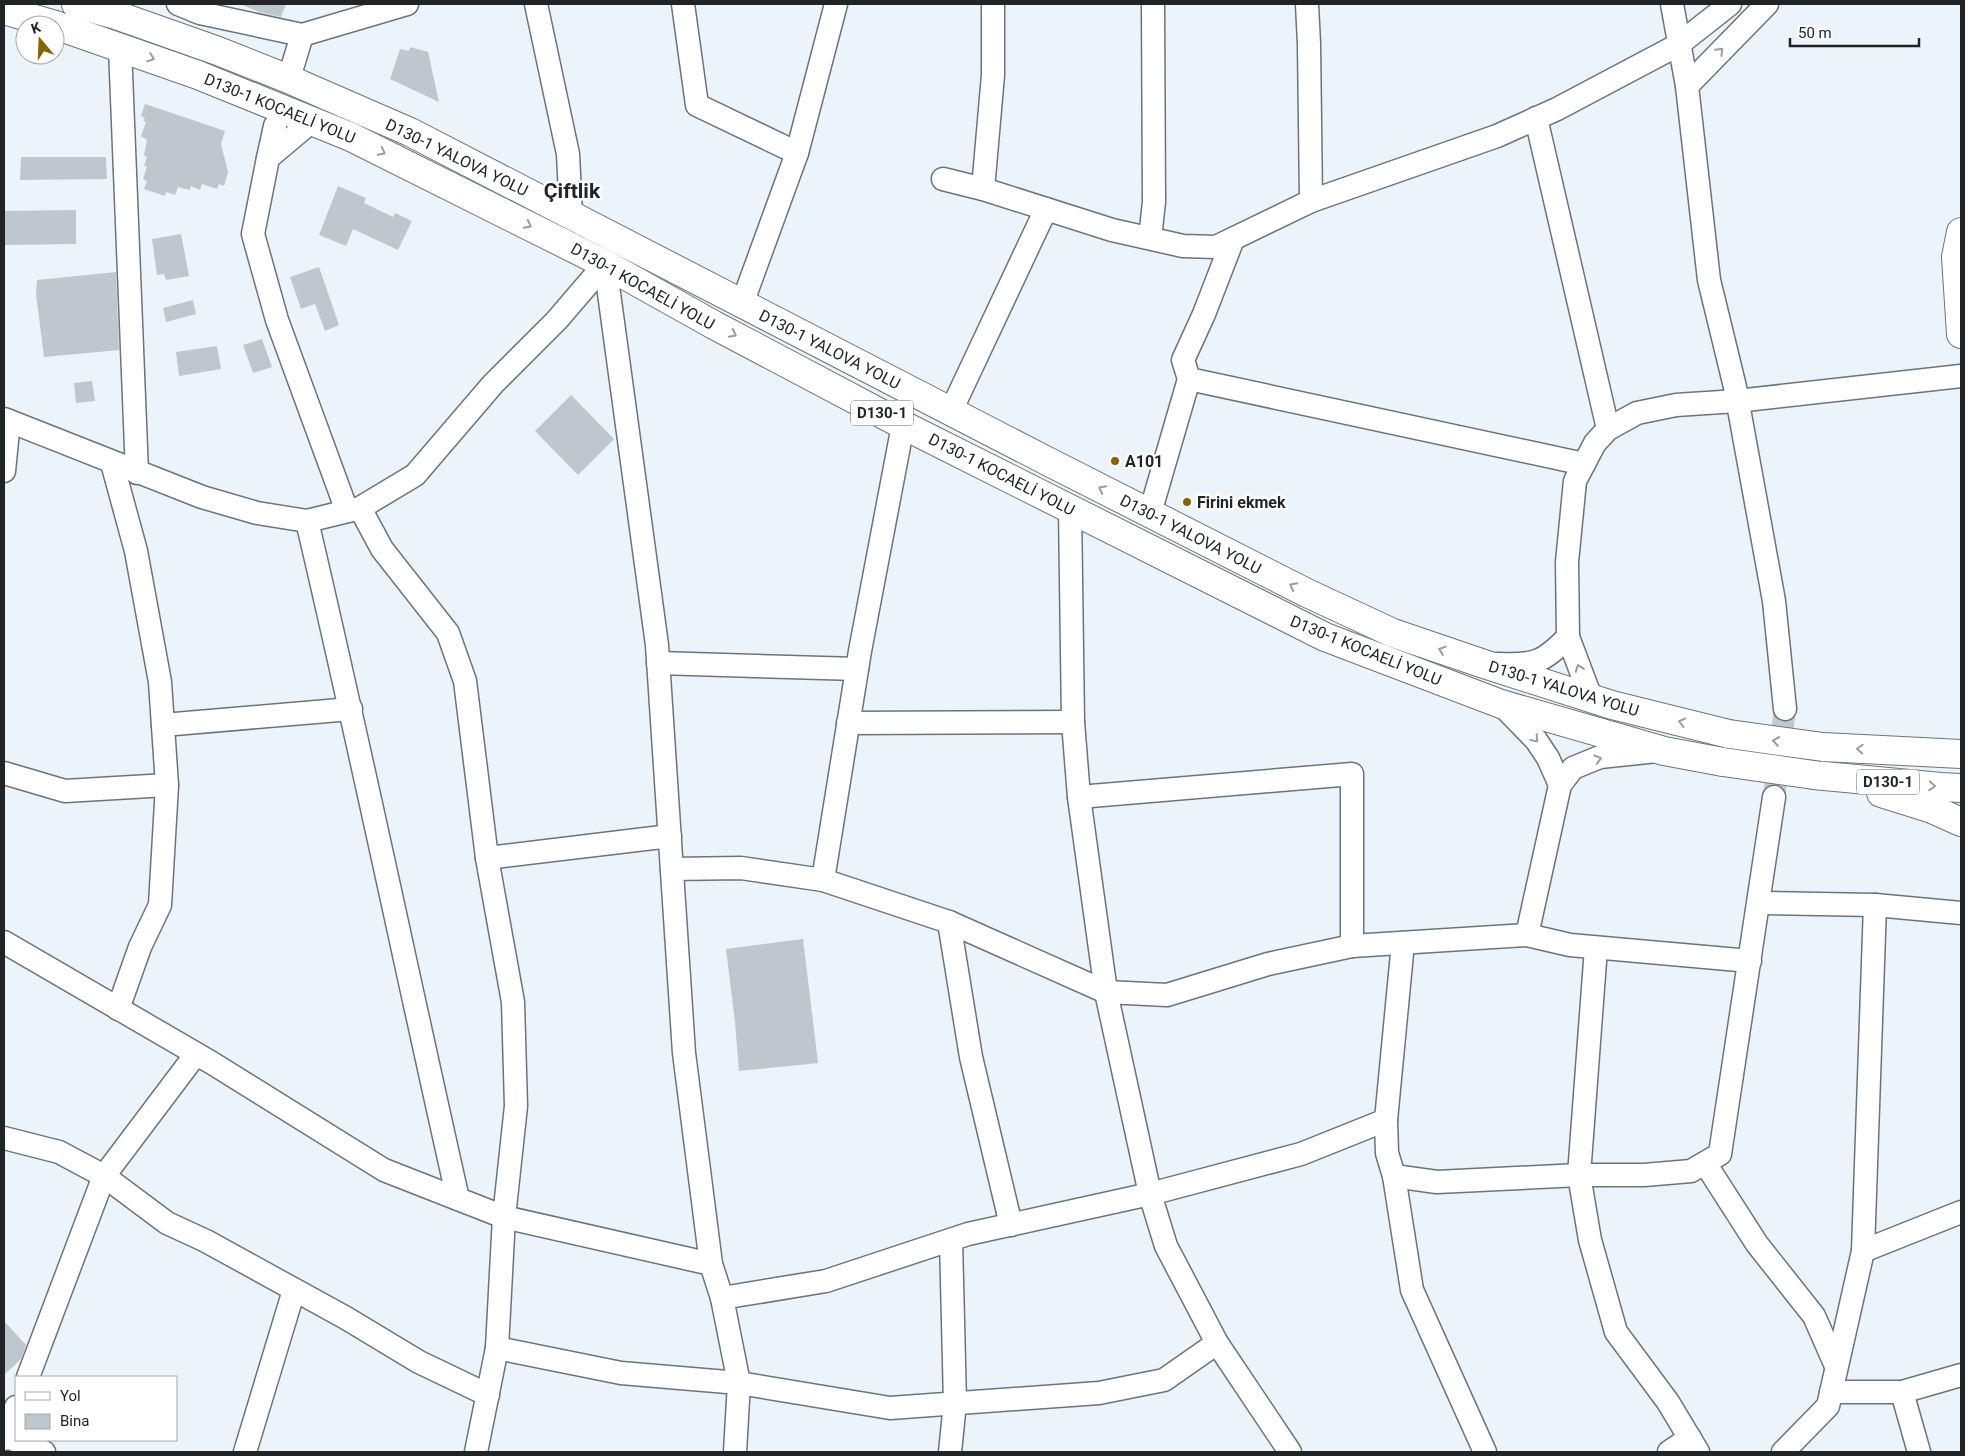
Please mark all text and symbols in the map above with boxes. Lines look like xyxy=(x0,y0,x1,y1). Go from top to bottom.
north arrow xyxy=(15,15,65,65)
scale bar xyxy=(1790,15,1919,47)
text: K xyxy=(29,19,43,37)
text: 50 m xyxy=(1798,24,1832,42)
one-way arrow xyxy=(1715,47,1724,56)
one-way arrow xyxy=(146,53,154,63)
street label: D130-1 KOCAELİ YOLU xyxy=(201,69,358,148)
street label: D130-1 YALOVA YOLU xyxy=(382,115,531,200)
one-way arrow xyxy=(377,146,386,156)
district label: Çiftlik xyxy=(544,179,601,203)
one-way arrow xyxy=(522,218,531,228)
street label: D130-1 KOCAELİ YOLU xyxy=(568,239,718,334)
street label: D130-1 YALOVA YOLU xyxy=(756,306,904,393)
one-way arrow xyxy=(727,328,736,338)
road number: D130-1 xyxy=(851,400,913,426)
street label: D130-1 KOCAELİ YOLU xyxy=(926,429,1078,520)
place label: A101 xyxy=(1125,452,1163,471)
marker: A101 xyxy=(1109,455,1121,467)
one-way arrow xyxy=(1098,485,1107,495)
street label: D130-1 YALOVA YOLU xyxy=(1117,491,1265,578)
place label: Firini ekmek xyxy=(1197,493,1286,512)
marker: Firini ekmek xyxy=(1181,496,1193,508)
one-way arrow xyxy=(1289,582,1298,592)
street label: D130-1 KOCAELİ YOLU xyxy=(1287,611,1444,690)
one-way arrow xyxy=(1439,646,1447,656)
street label: D130-1 YALOVA YOLU xyxy=(1486,657,1641,720)
one-way arrow xyxy=(1574,664,1584,673)
one-way arrow xyxy=(1677,717,1686,728)
one-way arrow xyxy=(1529,733,1537,742)
one-way arrow xyxy=(1771,736,1779,747)
one-way arrow xyxy=(1856,744,1864,755)
one-way arrow xyxy=(1594,754,1602,764)
road number: D130-1 xyxy=(1857,770,1919,794)
one-way arrow xyxy=(1928,781,1936,792)
legend xyxy=(15,1376,178,1441)
text: Yol xyxy=(60,1387,81,1405)
text: Bina xyxy=(60,1412,89,1430)

